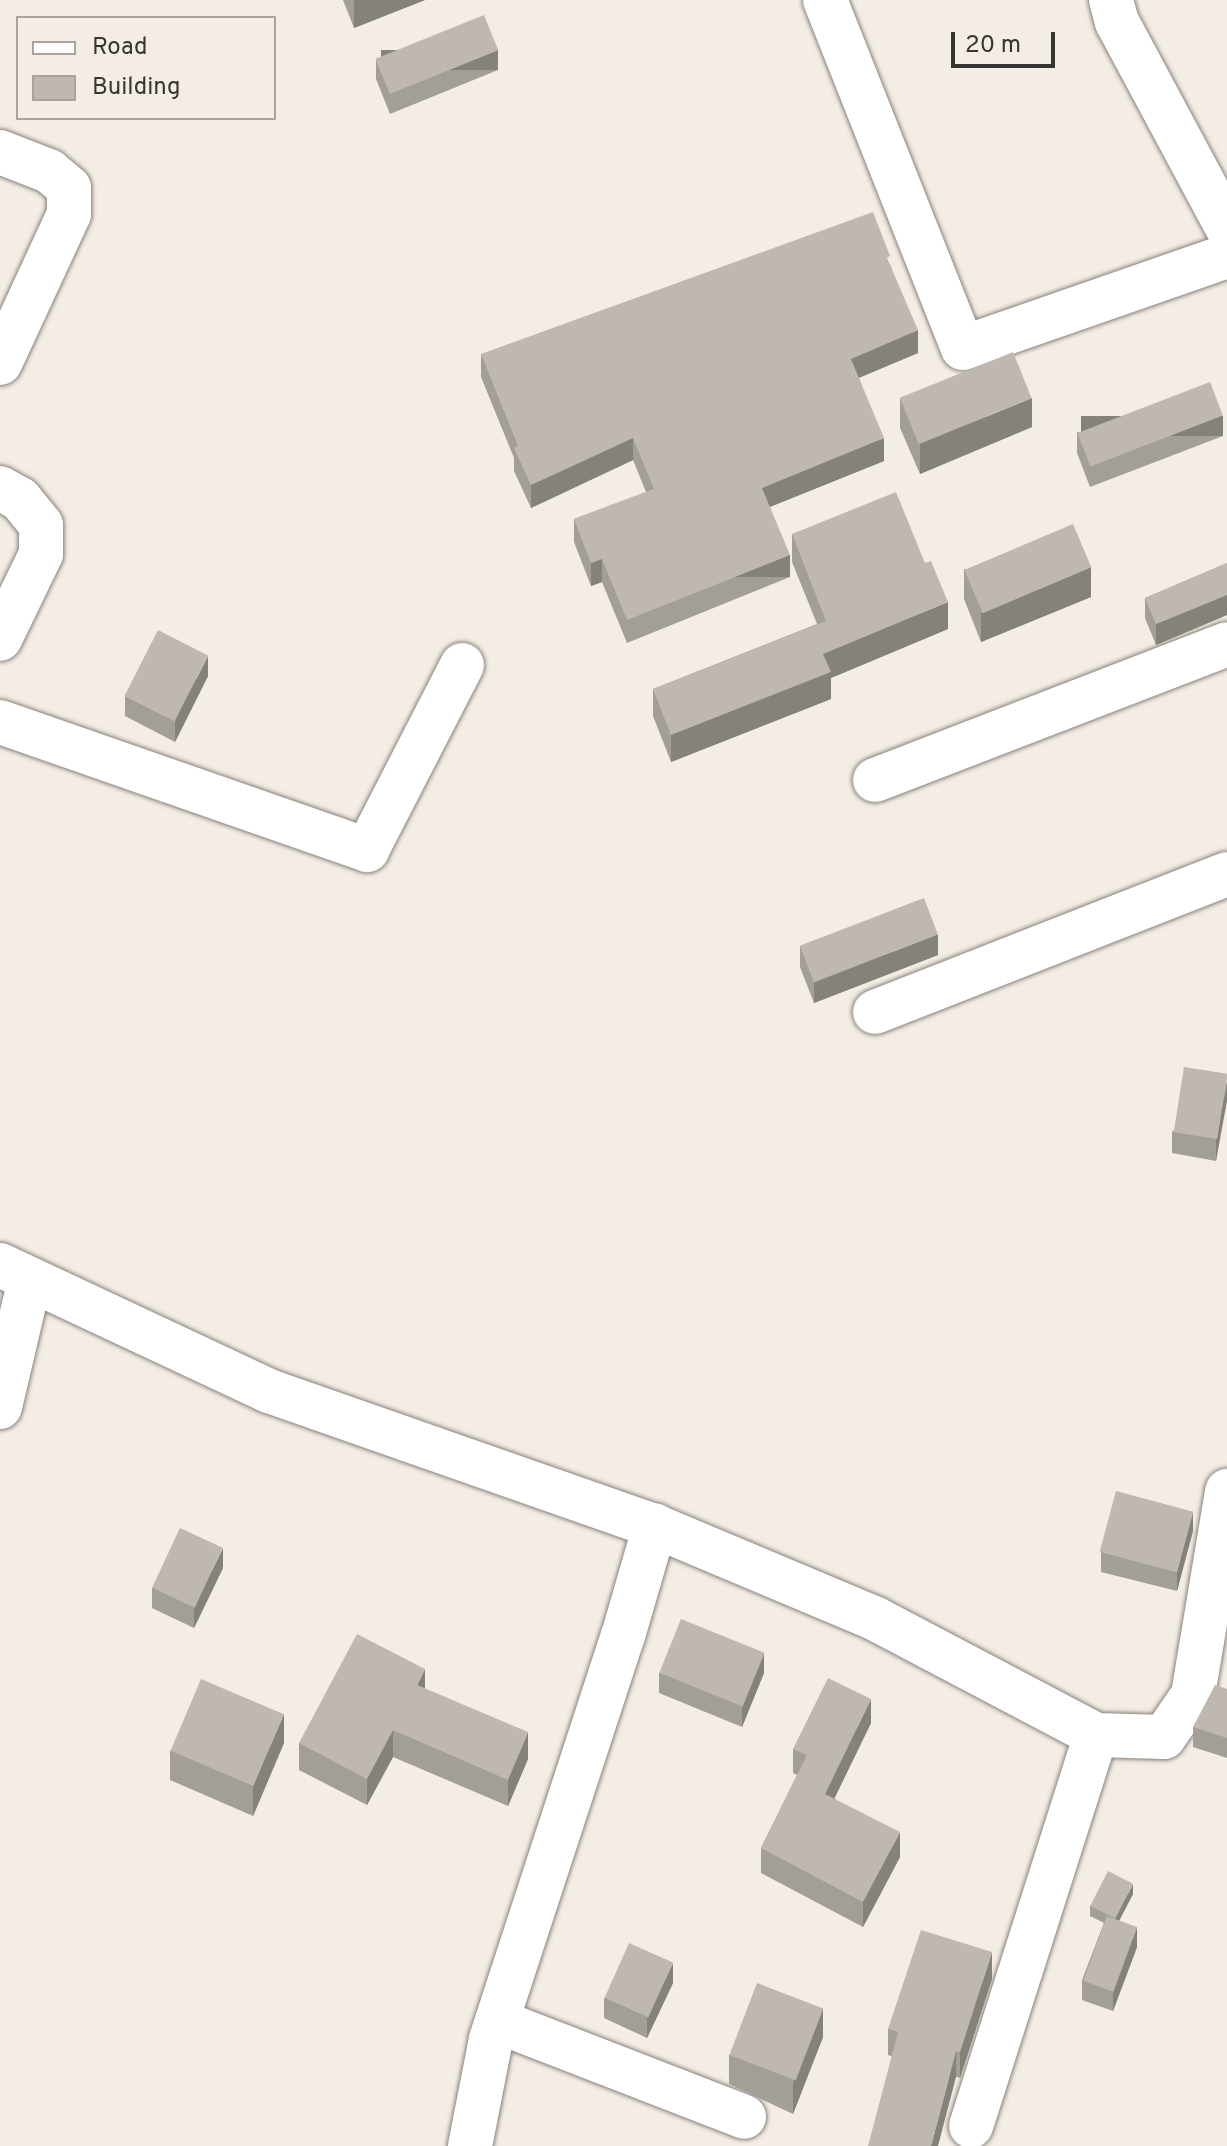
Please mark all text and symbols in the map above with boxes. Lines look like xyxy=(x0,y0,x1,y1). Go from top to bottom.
legend xyxy=(16,16,276,120)
scale bar xyxy=(955,16,1059,66)
text: 20 m xyxy=(965,31,1021,61)
text: Road xyxy=(92,33,148,63)
text: Building xyxy=(92,73,181,103)

